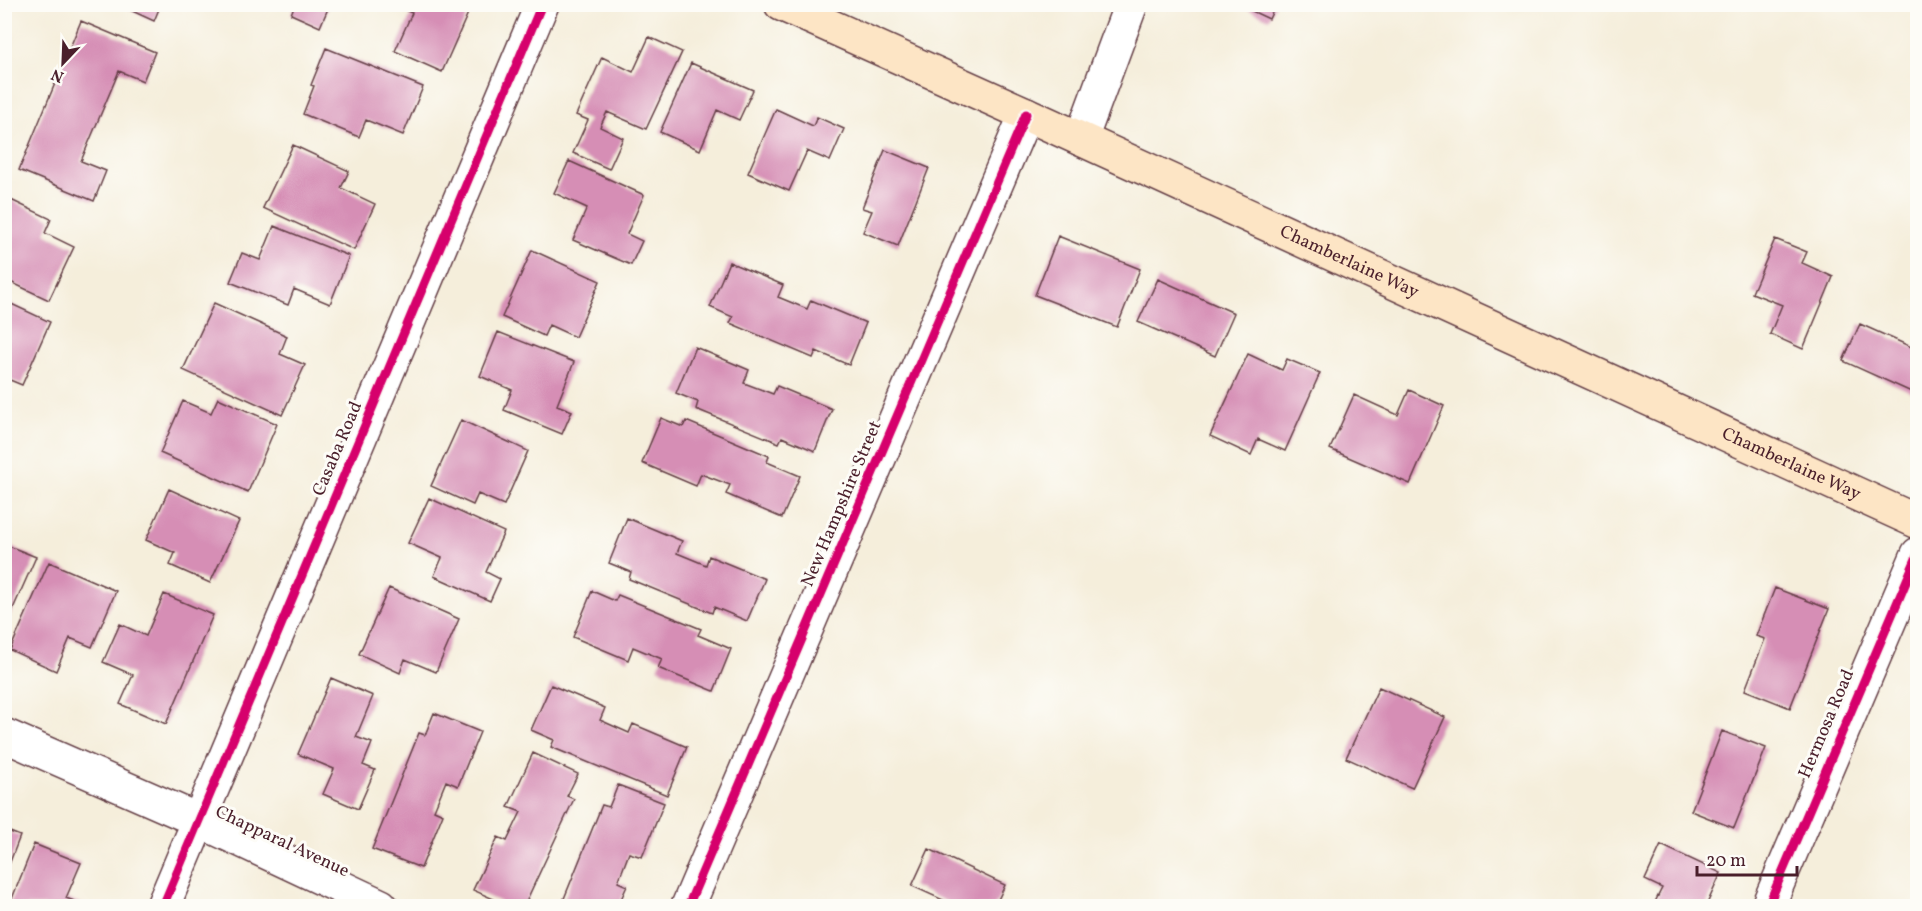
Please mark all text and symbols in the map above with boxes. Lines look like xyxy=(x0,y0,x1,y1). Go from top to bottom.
north arrow xyxy=(33,33,93,93)
text: N xyxy=(48,62,68,87)
street label: Chamberlaine Way xyxy=(1276,219,1423,305)
street label: Casaba Road xyxy=(307,398,369,500)
street label: New Hampshire Street xyxy=(796,417,888,591)
street label: Chamberlaine Way xyxy=(1718,421,1865,507)
street label: Hermosa Road xyxy=(1793,666,1861,782)
street label: Chapparal Avenue xyxy=(211,800,353,884)
scale bar xyxy=(1697,839,1798,877)
text: 20 m xyxy=(1706,849,1746,874)

